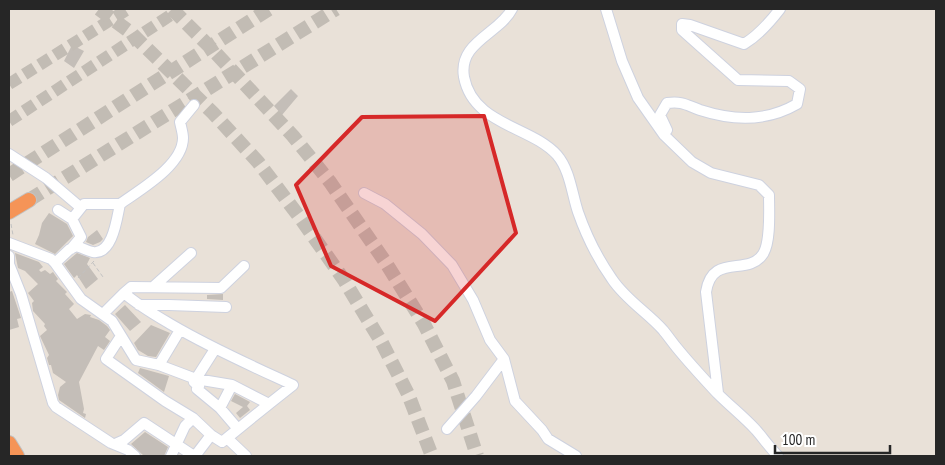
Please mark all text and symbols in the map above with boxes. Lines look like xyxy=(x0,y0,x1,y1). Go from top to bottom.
scale bar xyxy=(775,422,890,454)
text: 100 m xyxy=(782,430,815,449)

